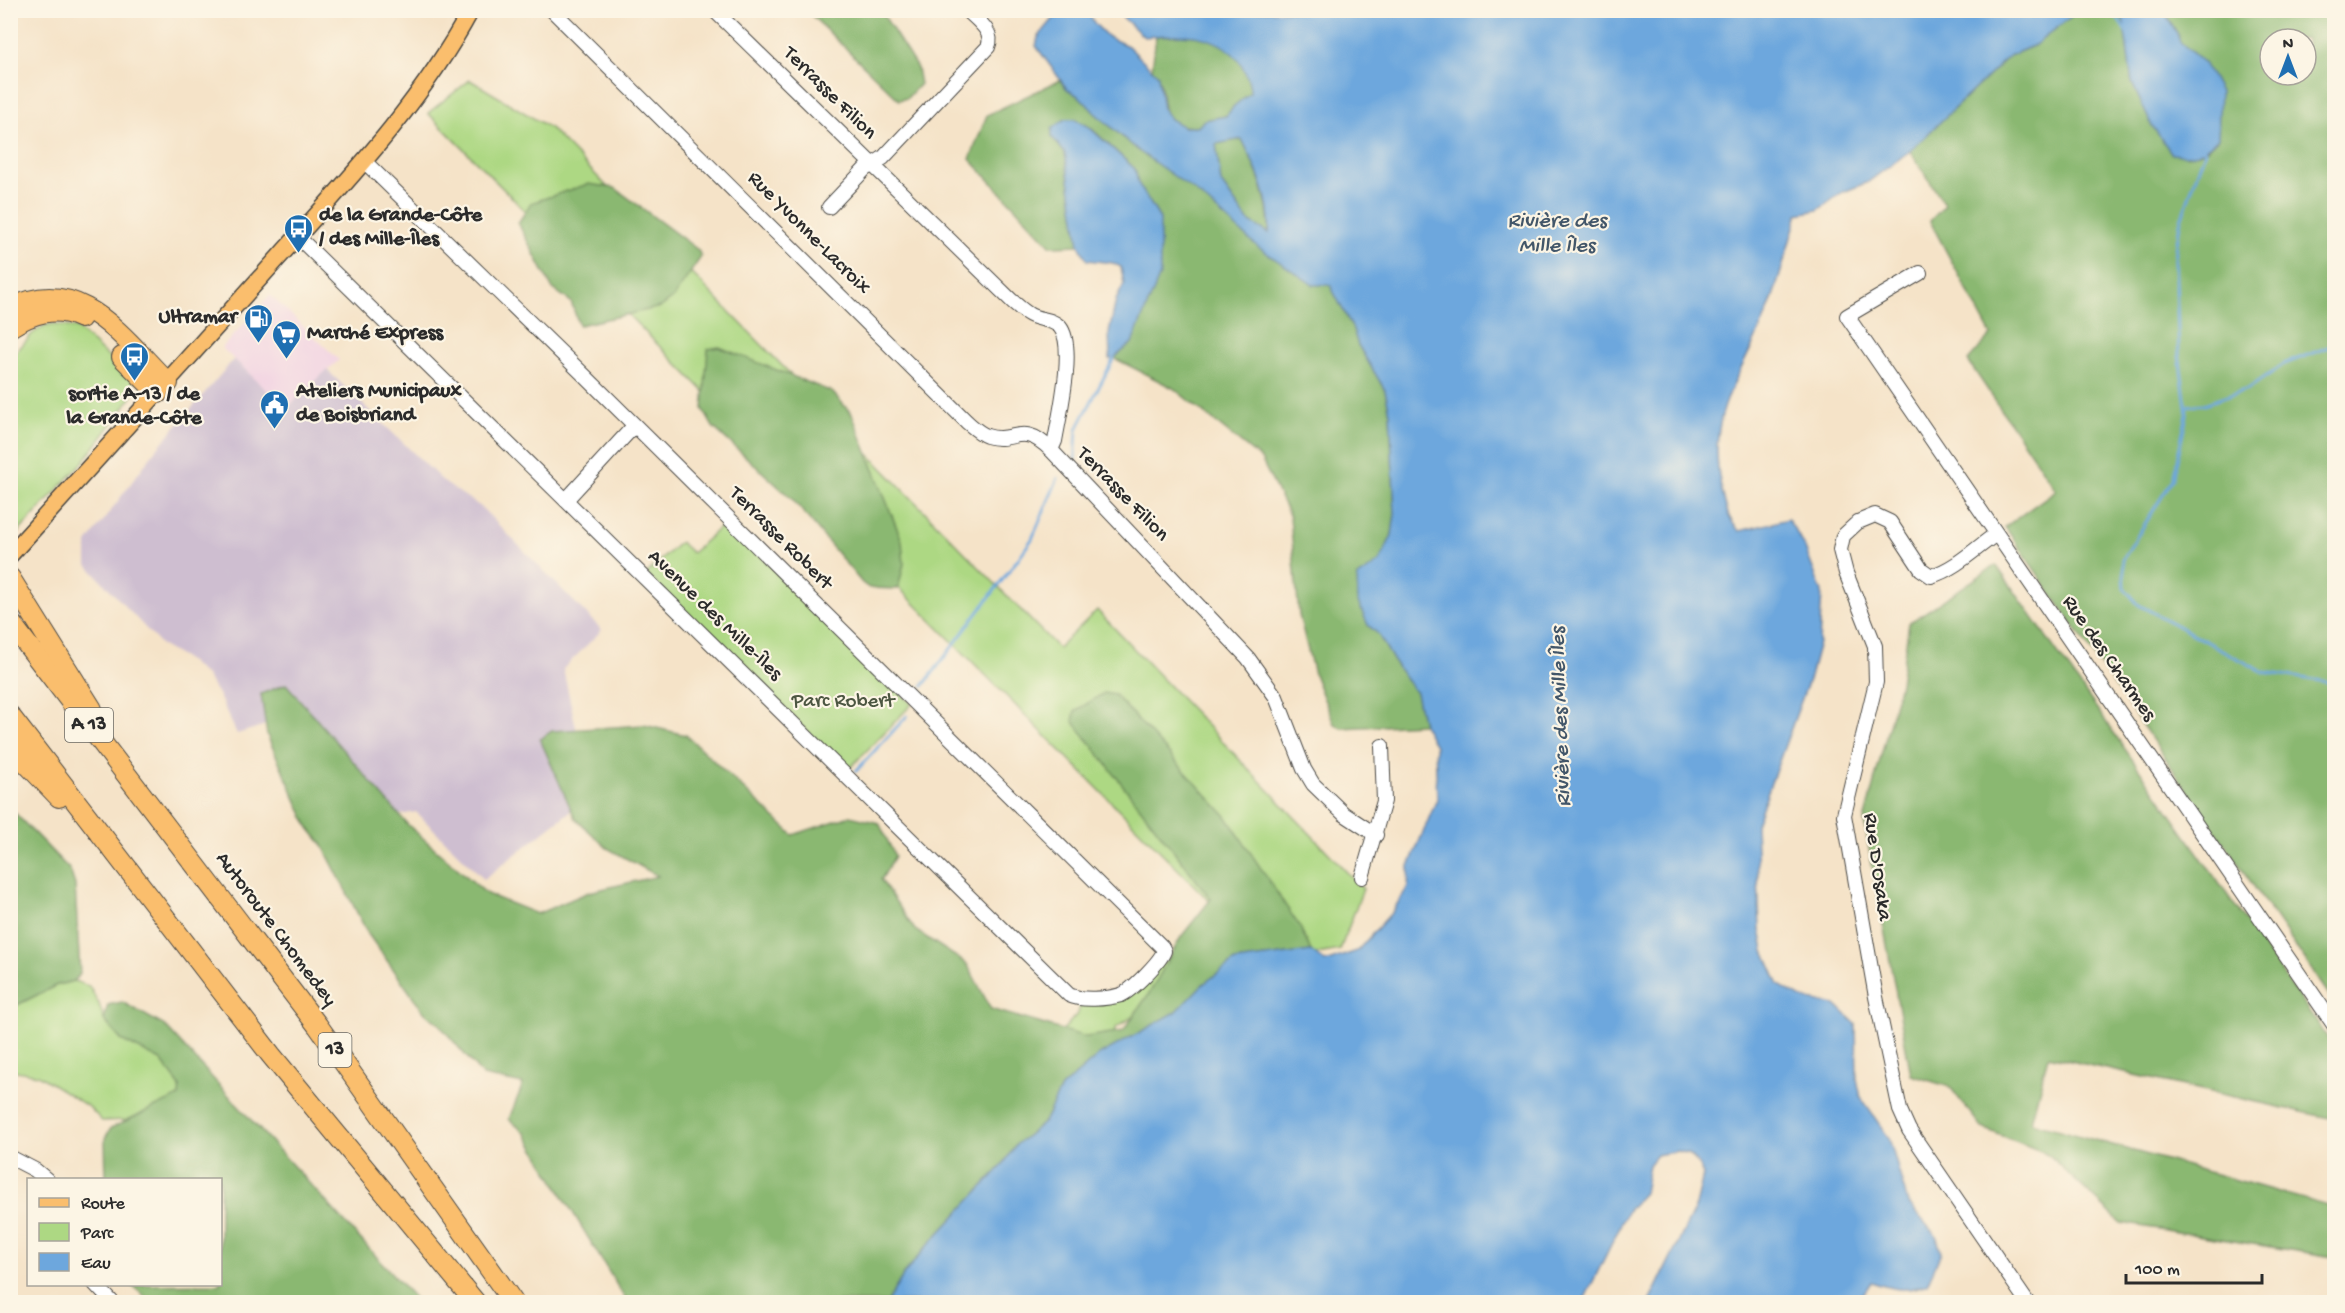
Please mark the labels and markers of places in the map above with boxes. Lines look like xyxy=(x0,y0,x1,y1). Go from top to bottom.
place label: de la Grande-Côte / des Mille-Îles xyxy=(318,204,483,253)
bus stop icon: de la Grande-Côte / des Mille-Îles xyxy=(282,212,314,254)
fuel station icon: Ultramar xyxy=(242,302,274,344)
place label: Ultramar xyxy=(159,306,240,331)
supermarket icon: Marché Express xyxy=(270,318,302,360)
place label: Marché Express xyxy=(307,322,444,347)
bus stop icon: sortie A-13 / de la Grande-Côte xyxy=(118,340,150,382)
place label: Ateliers Municipaux de Boisbriand xyxy=(295,380,462,429)
place label: sortie A-13 / de la Grande-Côte xyxy=(65,383,203,432)
public building icon: Ateliers Municipaux de Boisbriand xyxy=(259,388,291,430)

